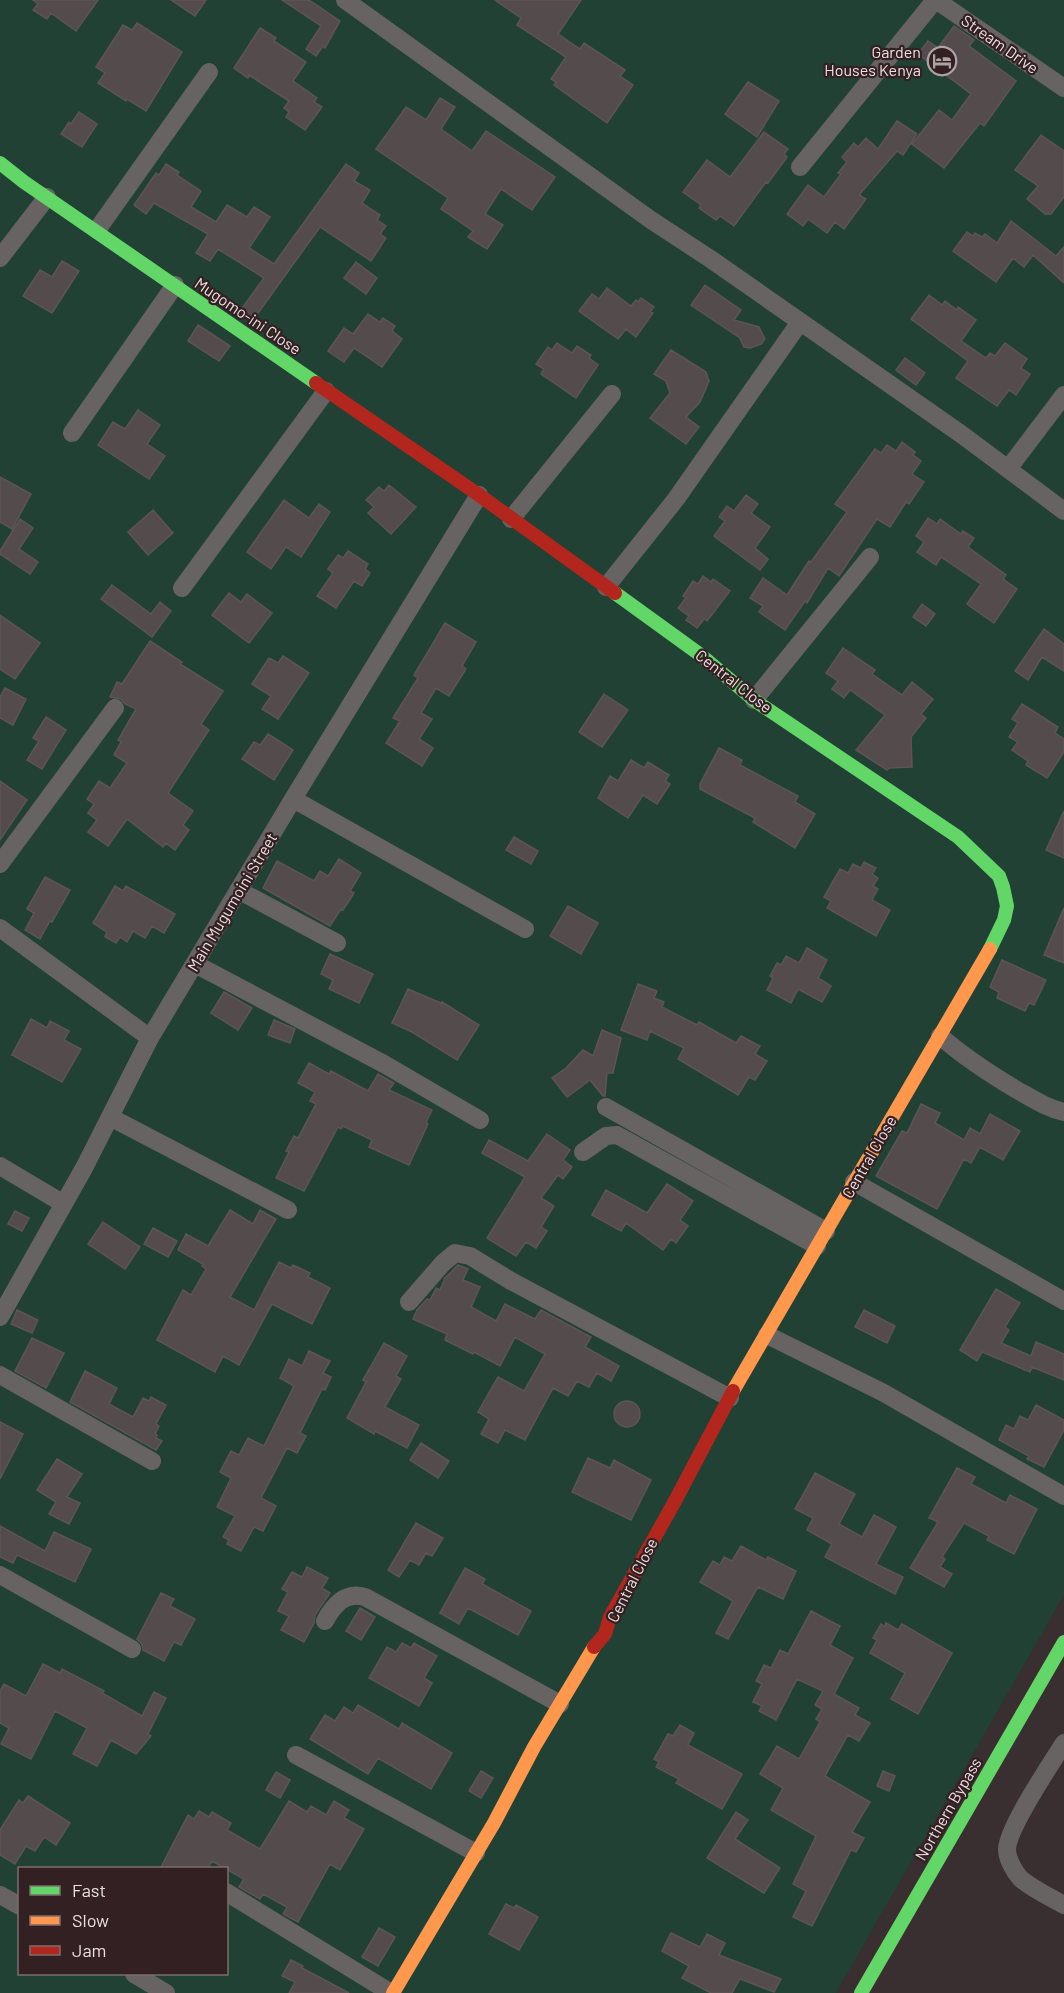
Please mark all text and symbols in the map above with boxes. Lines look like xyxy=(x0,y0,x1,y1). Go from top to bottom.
street label: Stream Drive xyxy=(958,10,1042,77)
place label: Garden Houses Kenya xyxy=(824,42,921,79)
hotel icon: Garden Houses Kenya xyxy=(926,45,958,77)
street label: Mugomo-ini Close xyxy=(192,273,305,358)
street label: Central Close xyxy=(692,645,776,716)
street label: Main Mugumoini Street xyxy=(183,829,280,974)
street label: Central Close xyxy=(837,1112,900,1201)
street label: Central Close xyxy=(602,1535,661,1625)
street label: Northern Bypass xyxy=(910,1754,985,1864)
legend xyxy=(18,1867,228,1975)
text: Fast xyxy=(72,1879,106,1901)
text: Slow xyxy=(72,1909,109,1931)
text: Jam xyxy=(72,1939,106,1961)

